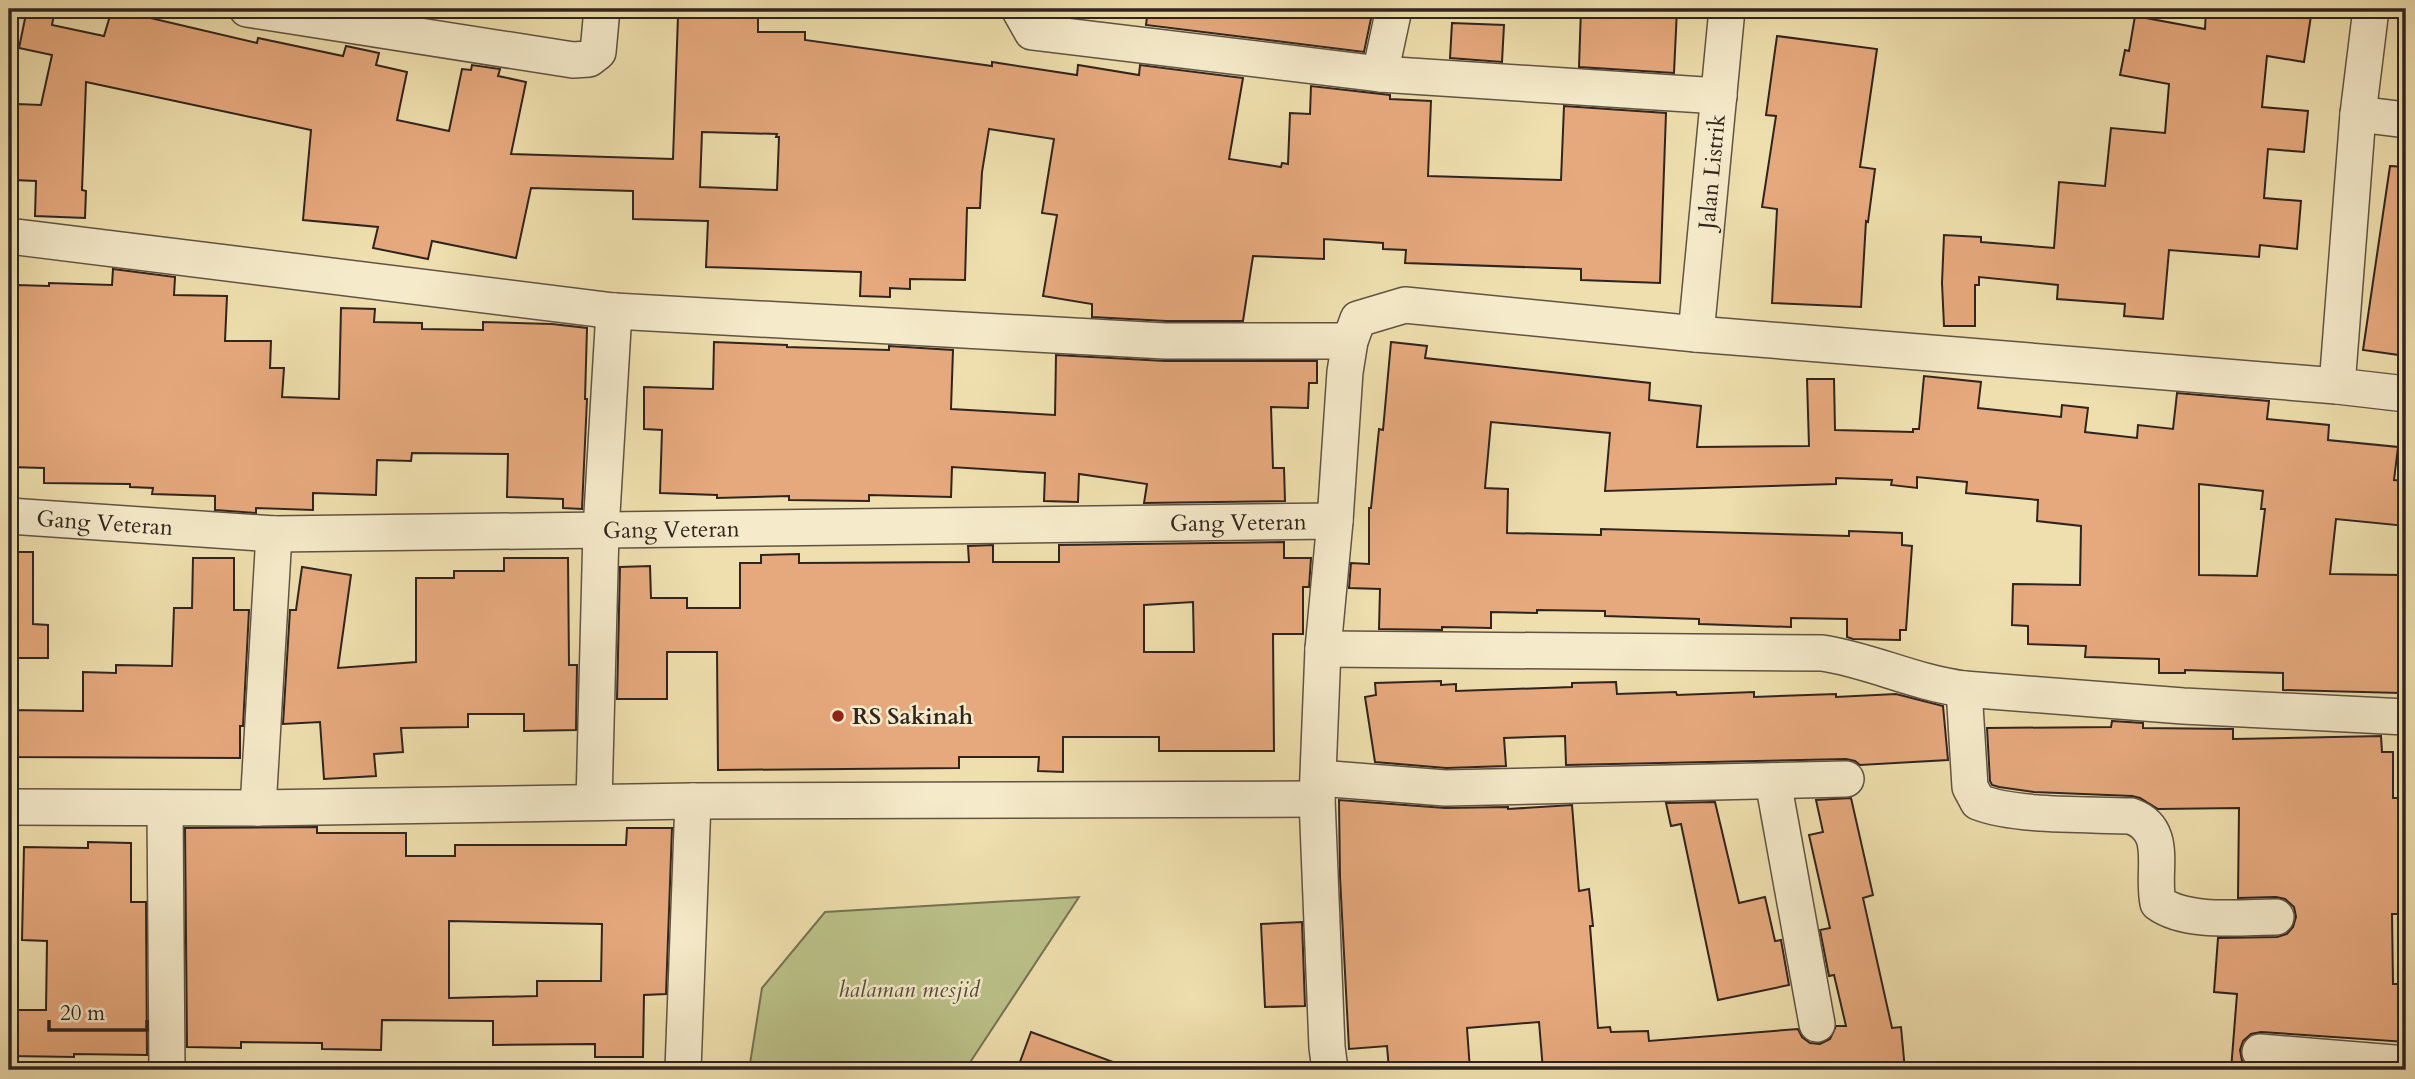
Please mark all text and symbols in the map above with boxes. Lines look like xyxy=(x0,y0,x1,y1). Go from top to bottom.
street label: Jalan Listrik xyxy=(1690,112,1732,234)
street label: Gang Veteran xyxy=(35,502,174,543)
street label: Gang Veteran xyxy=(1170,506,1307,539)
street label: Gang Veteran xyxy=(603,513,740,545)
place label: RS Sakinah xyxy=(852,701,973,732)
marker: RS Sakinah xyxy=(830,708,846,724)
park label: halaman mesjid xyxy=(838,974,981,1005)
scale bar xyxy=(49,988,147,1032)
text: 20 m xyxy=(60,999,105,1028)

